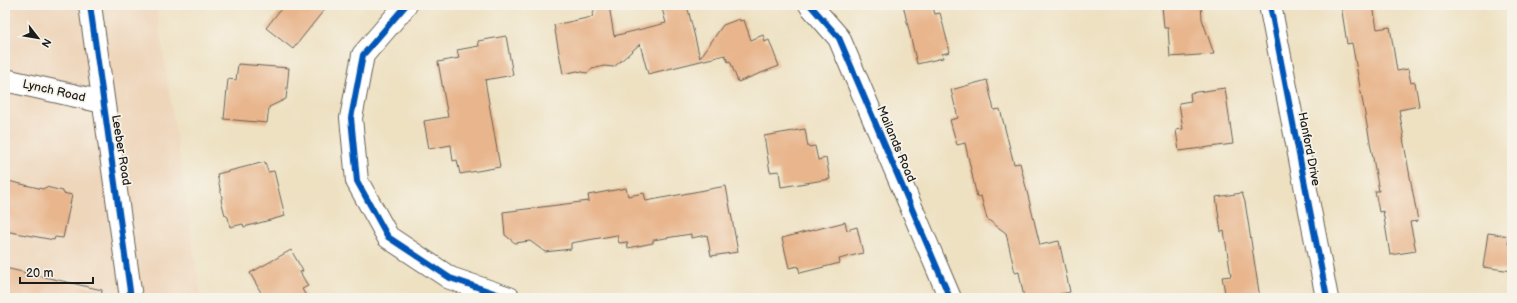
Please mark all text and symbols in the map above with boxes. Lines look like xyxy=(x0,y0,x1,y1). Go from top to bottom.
north arrow xyxy=(18,18,58,58)
text: N xyxy=(38,36,54,50)
street label: Lynch Road xyxy=(21,77,87,106)
street label: Mailands Road xyxy=(873,104,919,184)
street label: Hanford Drive xyxy=(1294,111,1324,187)
street label: Leeber Road xyxy=(108,114,134,186)
scale bar xyxy=(20,259,93,285)
text: 20 m xyxy=(26,266,53,281)

